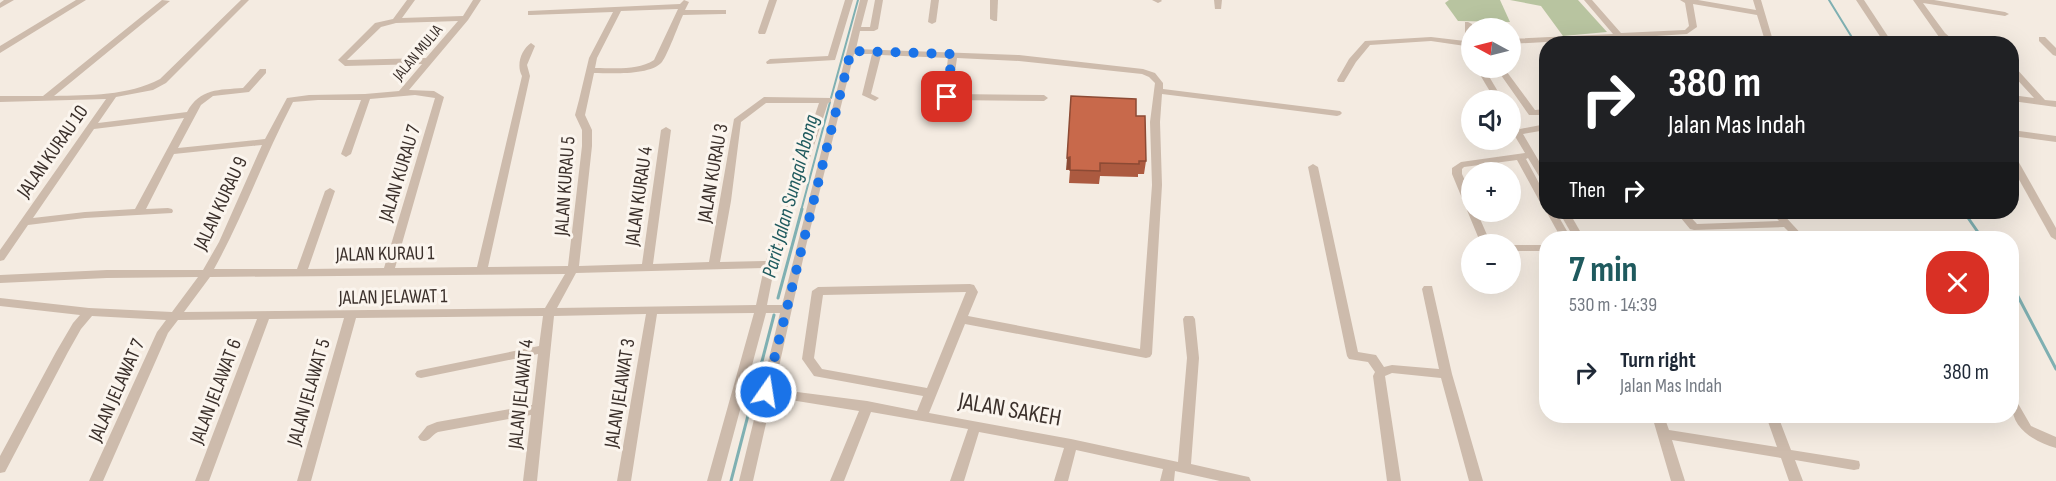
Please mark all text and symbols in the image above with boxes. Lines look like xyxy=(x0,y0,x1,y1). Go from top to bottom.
north arrow xyxy=(1461,18,1521,78)
map controls xyxy=(1461,18,1521,294)
street label: JALAN MULIA xyxy=(389,21,447,86)
text: 380 m xyxy=(1668,58,1761,109)
icon: right xyxy=(1569,60,1647,138)
pin xyxy=(921,71,972,122)
icon: arrive xyxy=(930,80,963,113)
button: sound xyxy=(1461,90,1521,150)
street label: JALAN KURAU 10 xyxy=(12,101,94,203)
text: Jalan Mas Indah xyxy=(1668,109,1806,141)
water label: Parit Jalan Sungai Abong xyxy=(757,112,824,280)
street label: JALAN KURAU 7 xyxy=(374,122,426,225)
street label: JALAN KURAU 3 xyxy=(692,122,733,226)
street label: JALAN KURAU 5 xyxy=(549,135,580,238)
street label: JALAN KURAU 4 xyxy=(620,145,658,248)
street label: JALAN KURAU 9 xyxy=(188,153,253,255)
button: + xyxy=(1461,162,1521,222)
icon: right xyxy=(1617,174,1650,207)
text: Then xyxy=(1569,177,1605,204)
button: − xyxy=(1461,234,1521,294)
street label: JALAN KURAU 1 xyxy=(334,241,435,267)
text: 7 min xyxy=(1569,249,1638,292)
button: close xyxy=(1926,251,1989,314)
street label: JALAN JELAWAT 1 xyxy=(337,284,448,310)
text: 530 m · 14:39 xyxy=(1569,293,1657,317)
street label: JALAN JELAWAT 7 xyxy=(83,335,150,446)
street label: JALAN JELAWAT 6 xyxy=(185,335,247,448)
street label: JALAN JELAWAT 5 xyxy=(282,336,336,449)
street label: JALAN JELAWAT 3 xyxy=(599,337,640,450)
street label: JALAN JELAWAT 4 xyxy=(503,338,539,451)
text: Turn right xyxy=(1620,347,1696,374)
icon: right xyxy=(1569,356,1602,389)
text: 380 m xyxy=(1943,359,1989,386)
position arrow xyxy=(734,360,798,424)
text: Jalan Mas Indah xyxy=(1620,374,1722,398)
street label: JALAN SAKEH xyxy=(955,386,1064,433)

